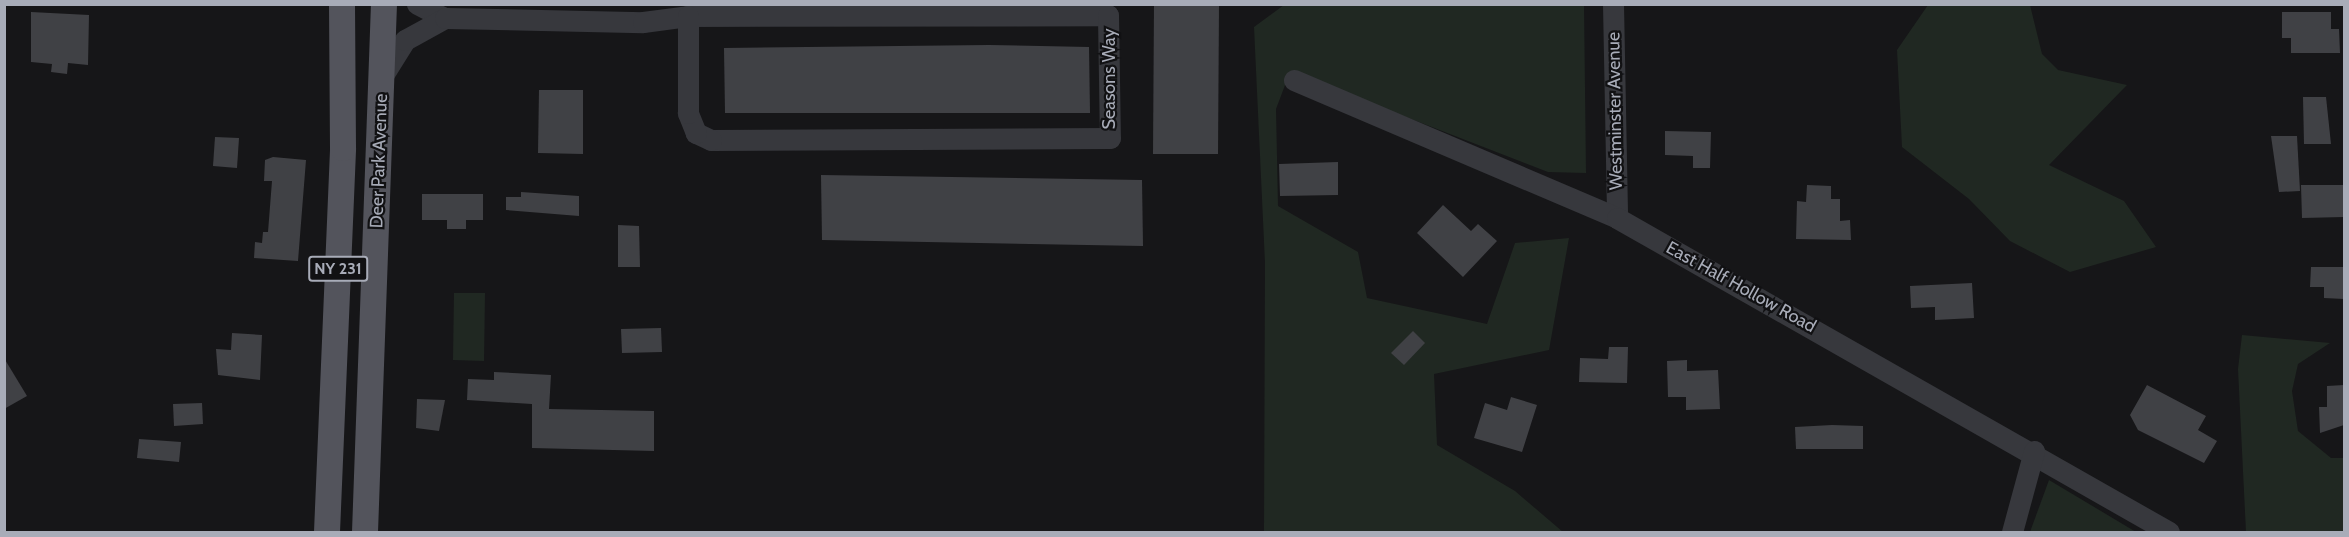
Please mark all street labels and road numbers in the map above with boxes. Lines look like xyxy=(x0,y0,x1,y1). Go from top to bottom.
street label: Seasons Way xyxy=(1098,29,1120,129)
street label: Westminster Avenue xyxy=(1603,32,1627,190)
street label: Deer Park Avenue xyxy=(366,93,392,229)
street label: East Half Hollow Road xyxy=(1662,237,1820,337)
road number: NY 231 xyxy=(308,256,368,282)

